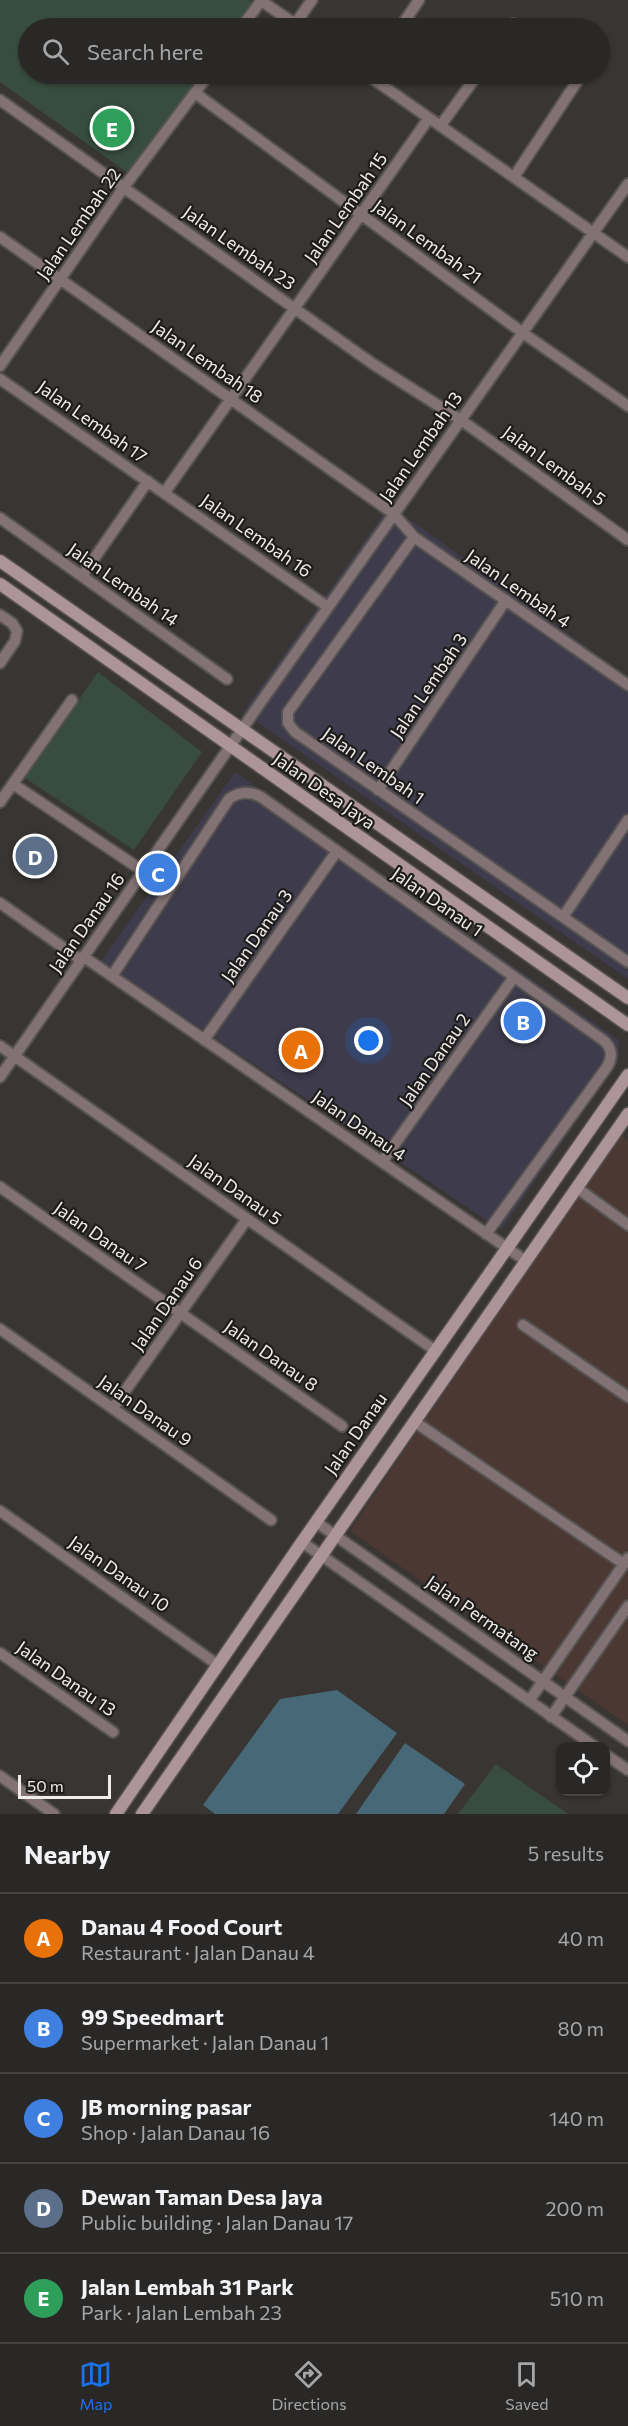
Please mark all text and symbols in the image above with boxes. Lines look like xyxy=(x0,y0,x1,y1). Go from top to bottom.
search box xyxy=(18,18,610,84)
icon: search xyxy=(39,35,72,68)
text: Search here xyxy=(87,38,203,65)
pin: E xyxy=(92,106,132,150)
street label: Jalan Lembah 15 xyxy=(299,148,391,267)
street label: Jalan Lembah 22 xyxy=(31,163,125,284)
street label: Jalan Lembah 21 xyxy=(369,194,486,288)
street label: Jalan Lembah 23 xyxy=(179,200,300,294)
street label: Jalan Lembah 18 xyxy=(148,315,267,408)
street label: Jalan Lembah 17 xyxy=(33,375,152,467)
street label: Jalan Lembah 13 xyxy=(374,387,466,506)
street label: Jalan Lembah 5 xyxy=(499,420,610,510)
street label: Jalan Lembah 16 xyxy=(197,489,316,582)
street label: Jalan Lembah 14 xyxy=(64,538,183,631)
street label: Jalan Lembah 4 xyxy=(462,544,575,632)
street label: Jalan Lembah 3 xyxy=(385,629,471,742)
street label: Jalan Lembah 1 xyxy=(318,722,429,808)
street label: Jalan Desa Jaya xyxy=(269,747,380,833)
pin: D xyxy=(15,834,54,878)
pin: C xyxy=(138,850,178,896)
street label: Jalan Danau 1 xyxy=(388,862,487,941)
street label: Jalan Danau 16 xyxy=(44,868,129,977)
street label: Jalan Danau 3 xyxy=(216,885,296,986)
pin: B xyxy=(504,998,542,1044)
street label: Jalan Danau 2 xyxy=(394,1009,474,1110)
your location xyxy=(354,1026,383,1055)
pin: A xyxy=(282,1028,320,1072)
street label: Jalan Danau 4 xyxy=(309,1085,411,1166)
street label: Jalan Danau 5 xyxy=(185,1149,286,1229)
street label: Jalan Danau 7 xyxy=(50,1196,151,1276)
street label: Jalan Danau 6 xyxy=(126,1252,207,1354)
street label: Jalan Danau 8 xyxy=(221,1315,323,1396)
street label: Jalan Danau 9 xyxy=(95,1370,197,1451)
street label: Jalan Danau xyxy=(319,1388,391,1479)
street label: Jalan Danau 10 xyxy=(65,1530,174,1616)
street label: Jalan Permatang xyxy=(422,1570,543,1664)
street label: Jalan Danau 13 xyxy=(13,1636,121,1721)
map controls xyxy=(556,1742,610,1796)
button: locate xyxy=(556,1742,610,1796)
scale bar xyxy=(18,1772,111,1800)
text: 50 m xyxy=(27,1776,64,1795)
text: Nearby xyxy=(24,1838,111,1869)
text: 5 results xyxy=(528,1841,604,1865)
text: Danau 4 Food Court xyxy=(81,1913,282,1940)
text: A xyxy=(36,1926,51,1950)
text: 40 m xyxy=(558,1926,604,1950)
text: Restaurant · Jalan Danau 4 xyxy=(81,1940,315,1964)
text: 99 Speedmart xyxy=(81,2003,224,2030)
text: B xyxy=(37,2016,50,2040)
text: 80 m xyxy=(558,2016,604,2040)
text: Supermarket · Jalan Danau 1 xyxy=(81,2030,329,2054)
text: JB morning pasar xyxy=(81,2093,252,2120)
text: C xyxy=(37,2106,50,2130)
text: 140 m xyxy=(549,2106,604,2130)
text: Shop · Jalan Danau 16 xyxy=(81,2120,270,2144)
text: Dewan Taman Desa Jaya xyxy=(81,2183,323,2210)
text: D xyxy=(36,2196,51,2220)
text: 200 m xyxy=(546,2196,604,2220)
text: Public building · Jalan Danau 17 xyxy=(81,2210,353,2234)
text: Jalan Lembah 31 Park xyxy=(81,2273,294,2300)
text: E xyxy=(38,2286,49,2310)
text: 510 m xyxy=(550,2286,604,2310)
text: Park · Jalan Lembah 23 xyxy=(81,2300,282,2324)
tab: Map xyxy=(79,2358,112,2413)
tab: Directions xyxy=(271,2358,346,2413)
tab: Saved xyxy=(505,2358,549,2413)

